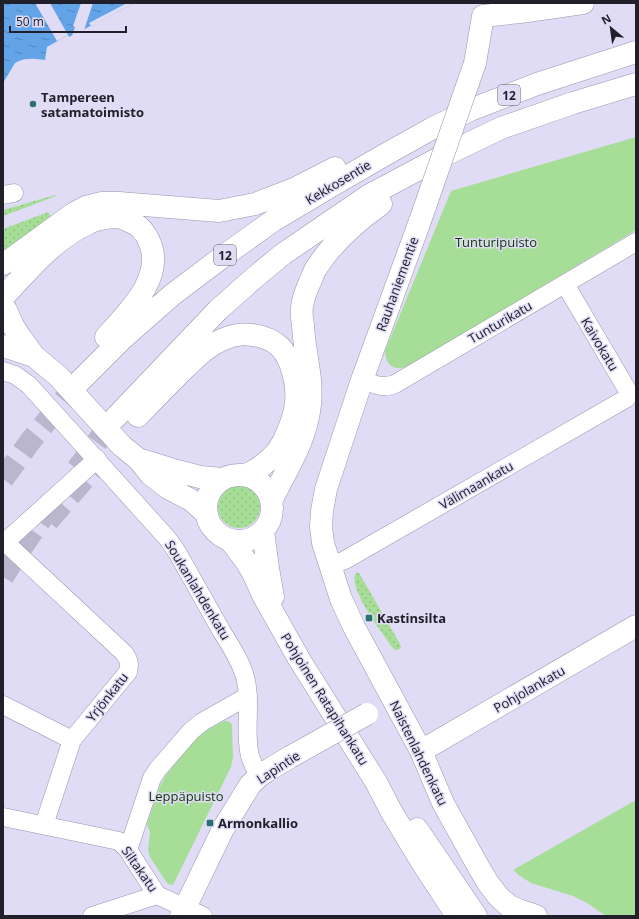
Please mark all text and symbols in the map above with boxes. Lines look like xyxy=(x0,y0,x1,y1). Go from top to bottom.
scale bar xyxy=(10,8,126,34)
north arrow xyxy=(591,8,631,48)
text: N xyxy=(598,10,613,28)
text: 50 m xyxy=(16,13,44,30)
road number: 12 xyxy=(498,85,520,105)
place label: Tampereen satamatoimisto xyxy=(41,88,144,121)
marker: Tampereen satamatoimisto xyxy=(28,99,38,109)
street label: Kekkosentie xyxy=(302,155,374,209)
park label: Tunturipuisto xyxy=(455,233,537,251)
street label: Rauhaniementie xyxy=(372,234,422,334)
road number: 12 xyxy=(214,245,236,265)
street label: Tunturikatu xyxy=(465,296,535,348)
street label: Kaivokatu xyxy=(577,314,623,374)
street label: Välimaankatu xyxy=(436,457,516,513)
street label: Soukanlahdenkatu xyxy=(161,537,235,643)
place label: Kastinsilta xyxy=(377,609,446,627)
marker: Kastinsilta xyxy=(364,613,374,623)
street label: Pohjoinen Ratapihankatu xyxy=(277,629,373,769)
street label: Pohjolankatu xyxy=(490,661,568,717)
street label: Yrjönkatu xyxy=(82,668,132,726)
street label: Naistenlahdenkatu xyxy=(386,697,452,809)
street label: Lapintie xyxy=(253,746,303,788)
park label: Leppäpuisto xyxy=(148,787,224,805)
place label: Armonkallio xyxy=(218,814,298,832)
marker: Armonkallio xyxy=(205,818,215,828)
street label: Siltakatu xyxy=(118,842,162,896)

